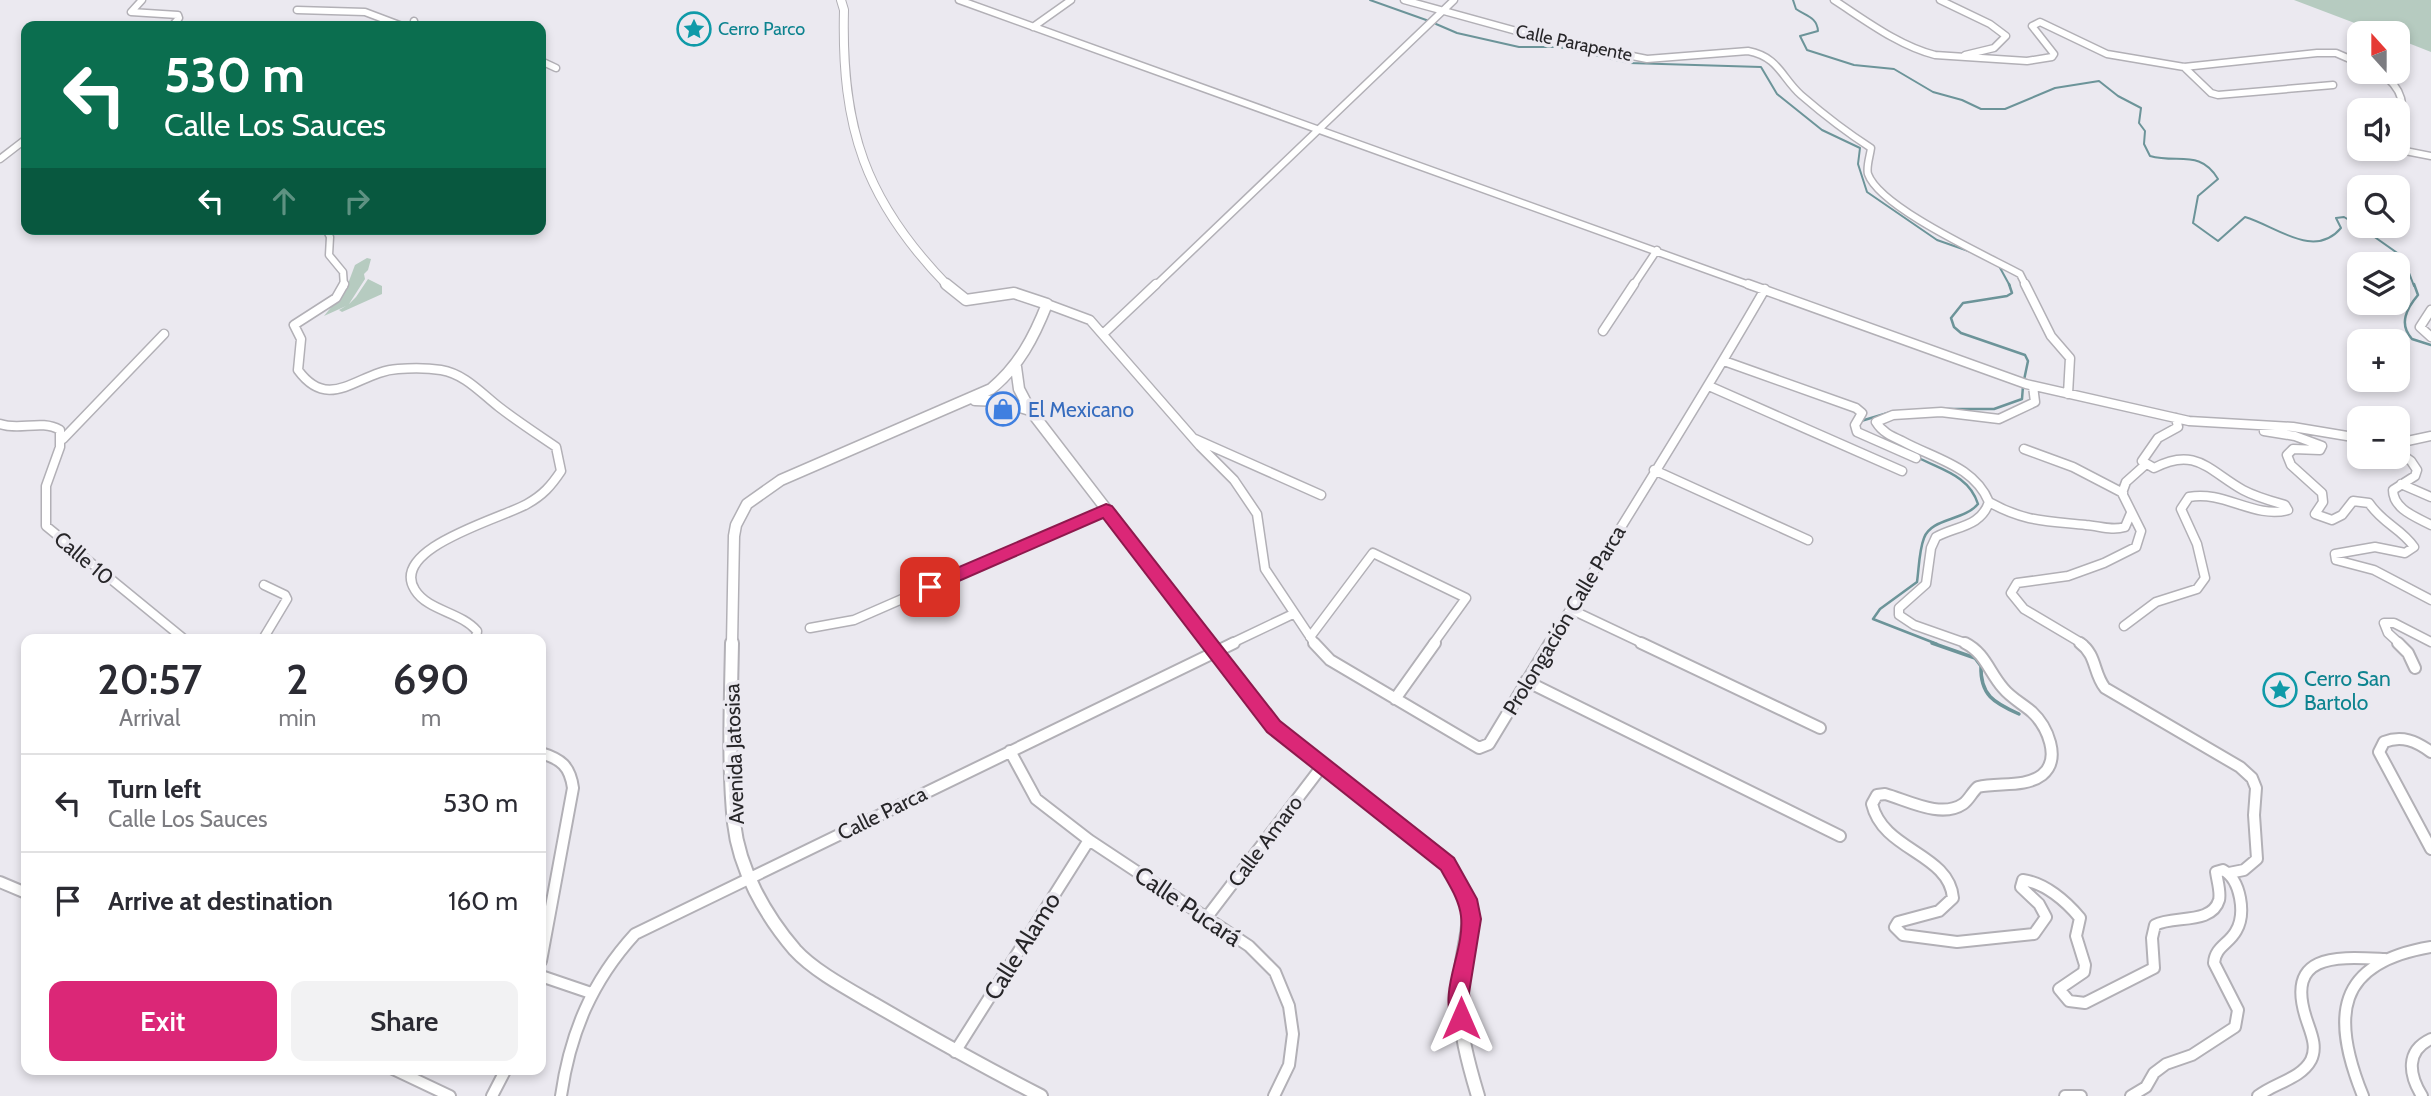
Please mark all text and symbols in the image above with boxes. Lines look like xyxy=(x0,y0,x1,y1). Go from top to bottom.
place icon: Cerro Parco xyxy=(675,10,713,48)
place label: Cerro Parco xyxy=(718,18,805,40)
street label: Calle Parapente xyxy=(1514,20,1634,66)
north arrow xyxy=(2347,21,2410,84)
map controls xyxy=(2347,21,2410,469)
text: 530 m xyxy=(164,45,305,104)
icon: left xyxy=(49,49,140,140)
button: sound xyxy=(2347,98,2410,161)
text: Calle Los Sauces xyxy=(164,105,386,144)
button: search xyxy=(2347,175,2410,238)
icon: left xyxy=(192,182,230,220)
icon: ahead xyxy=(265,182,303,220)
icon: right xyxy=(338,182,376,220)
button: layers xyxy=(2347,252,2410,315)
button: + xyxy=(2347,329,2410,392)
shop icon: El Mexicano xyxy=(984,390,1022,428)
place label: El Mexicano xyxy=(1028,397,1134,422)
button: − xyxy=(2347,406,2410,469)
street label: Prolongación Calle Parca xyxy=(1498,521,1630,719)
street label: Calle 10 xyxy=(49,526,119,590)
pin xyxy=(900,557,960,617)
icon: arrive xyxy=(911,568,949,606)
text: 20:57 xyxy=(97,653,202,705)
text: 2 xyxy=(286,653,308,705)
text: 690 xyxy=(393,653,470,705)
place label: Cerro San Bartolo xyxy=(2304,666,2391,715)
place icon: Cerro San Bartolo xyxy=(2261,671,2299,709)
street label: Avenida Jatosisa xyxy=(719,683,749,825)
text: Arrival xyxy=(119,704,180,732)
text: min xyxy=(278,704,316,732)
text: m xyxy=(421,704,441,732)
text: Turn left xyxy=(108,773,201,805)
street label: Calle Parca xyxy=(833,781,931,845)
icon: left xyxy=(49,784,87,822)
text: 530 m xyxy=(443,787,518,819)
street label: Calle Amaro xyxy=(1223,790,1307,892)
text: Calle Los Sauces xyxy=(108,805,268,833)
street label: Calle Pucará xyxy=(1129,860,1247,953)
icon: arrive xyxy=(49,882,87,920)
text: Arrive at destination xyxy=(108,885,333,917)
text: 160 m xyxy=(448,885,518,917)
street label: Calle Alamo xyxy=(978,887,1066,1005)
button: Exit xyxy=(49,981,277,1061)
button: Share xyxy=(291,981,518,1061)
position arrow xyxy=(1424,981,1498,1055)

